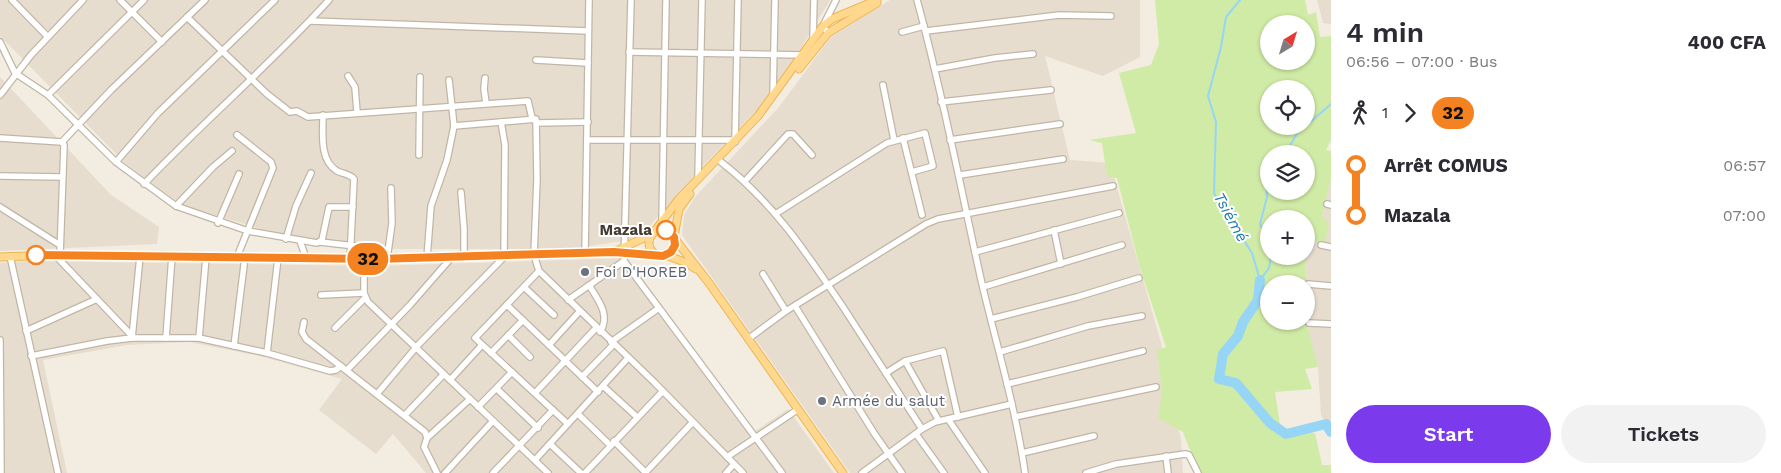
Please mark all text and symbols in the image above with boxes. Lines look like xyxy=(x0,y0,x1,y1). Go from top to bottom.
north arrow xyxy=(1260,15,1315,70)
map controls xyxy=(1260,15,1315,330)
text: 4 min xyxy=(1346,16,1424,49)
text: 400 CFA xyxy=(1688,31,1766,54)
text: 06:56 – 07:00 · Bus xyxy=(1346,52,1498,71)
button: locate xyxy=(1260,80,1315,135)
icon: walk xyxy=(1346,99,1374,127)
icon: forward xyxy=(1396,99,1424,127)
text: 32 xyxy=(1442,102,1464,123)
text: 1 xyxy=(1382,103,1388,122)
button: layers xyxy=(1260,145,1315,200)
text: Arrêt COMUS xyxy=(1384,154,1508,177)
text: 06:57 xyxy=(1723,156,1766,175)
water label: Tsiémé xyxy=(1210,189,1252,245)
text: Mazala xyxy=(1384,204,1450,227)
text: 07:00 xyxy=(1723,206,1766,225)
button: + xyxy=(1260,210,1315,265)
marker: Mazala xyxy=(656,220,676,240)
place label: Mazala xyxy=(600,221,652,239)
line badge: 32 xyxy=(346,243,390,275)
unlabelled marker xyxy=(26,245,46,265)
text: 32 xyxy=(357,248,379,269)
place label: Foi D'HOREB xyxy=(595,263,687,281)
marker: Foi D'HOREB xyxy=(579,266,591,278)
button: − xyxy=(1260,275,1315,330)
place label: Armée du salut xyxy=(832,392,946,410)
marker: Armée du salut xyxy=(816,395,828,407)
button: Start xyxy=(1346,405,1551,463)
button: Tickets xyxy=(1561,405,1766,463)

